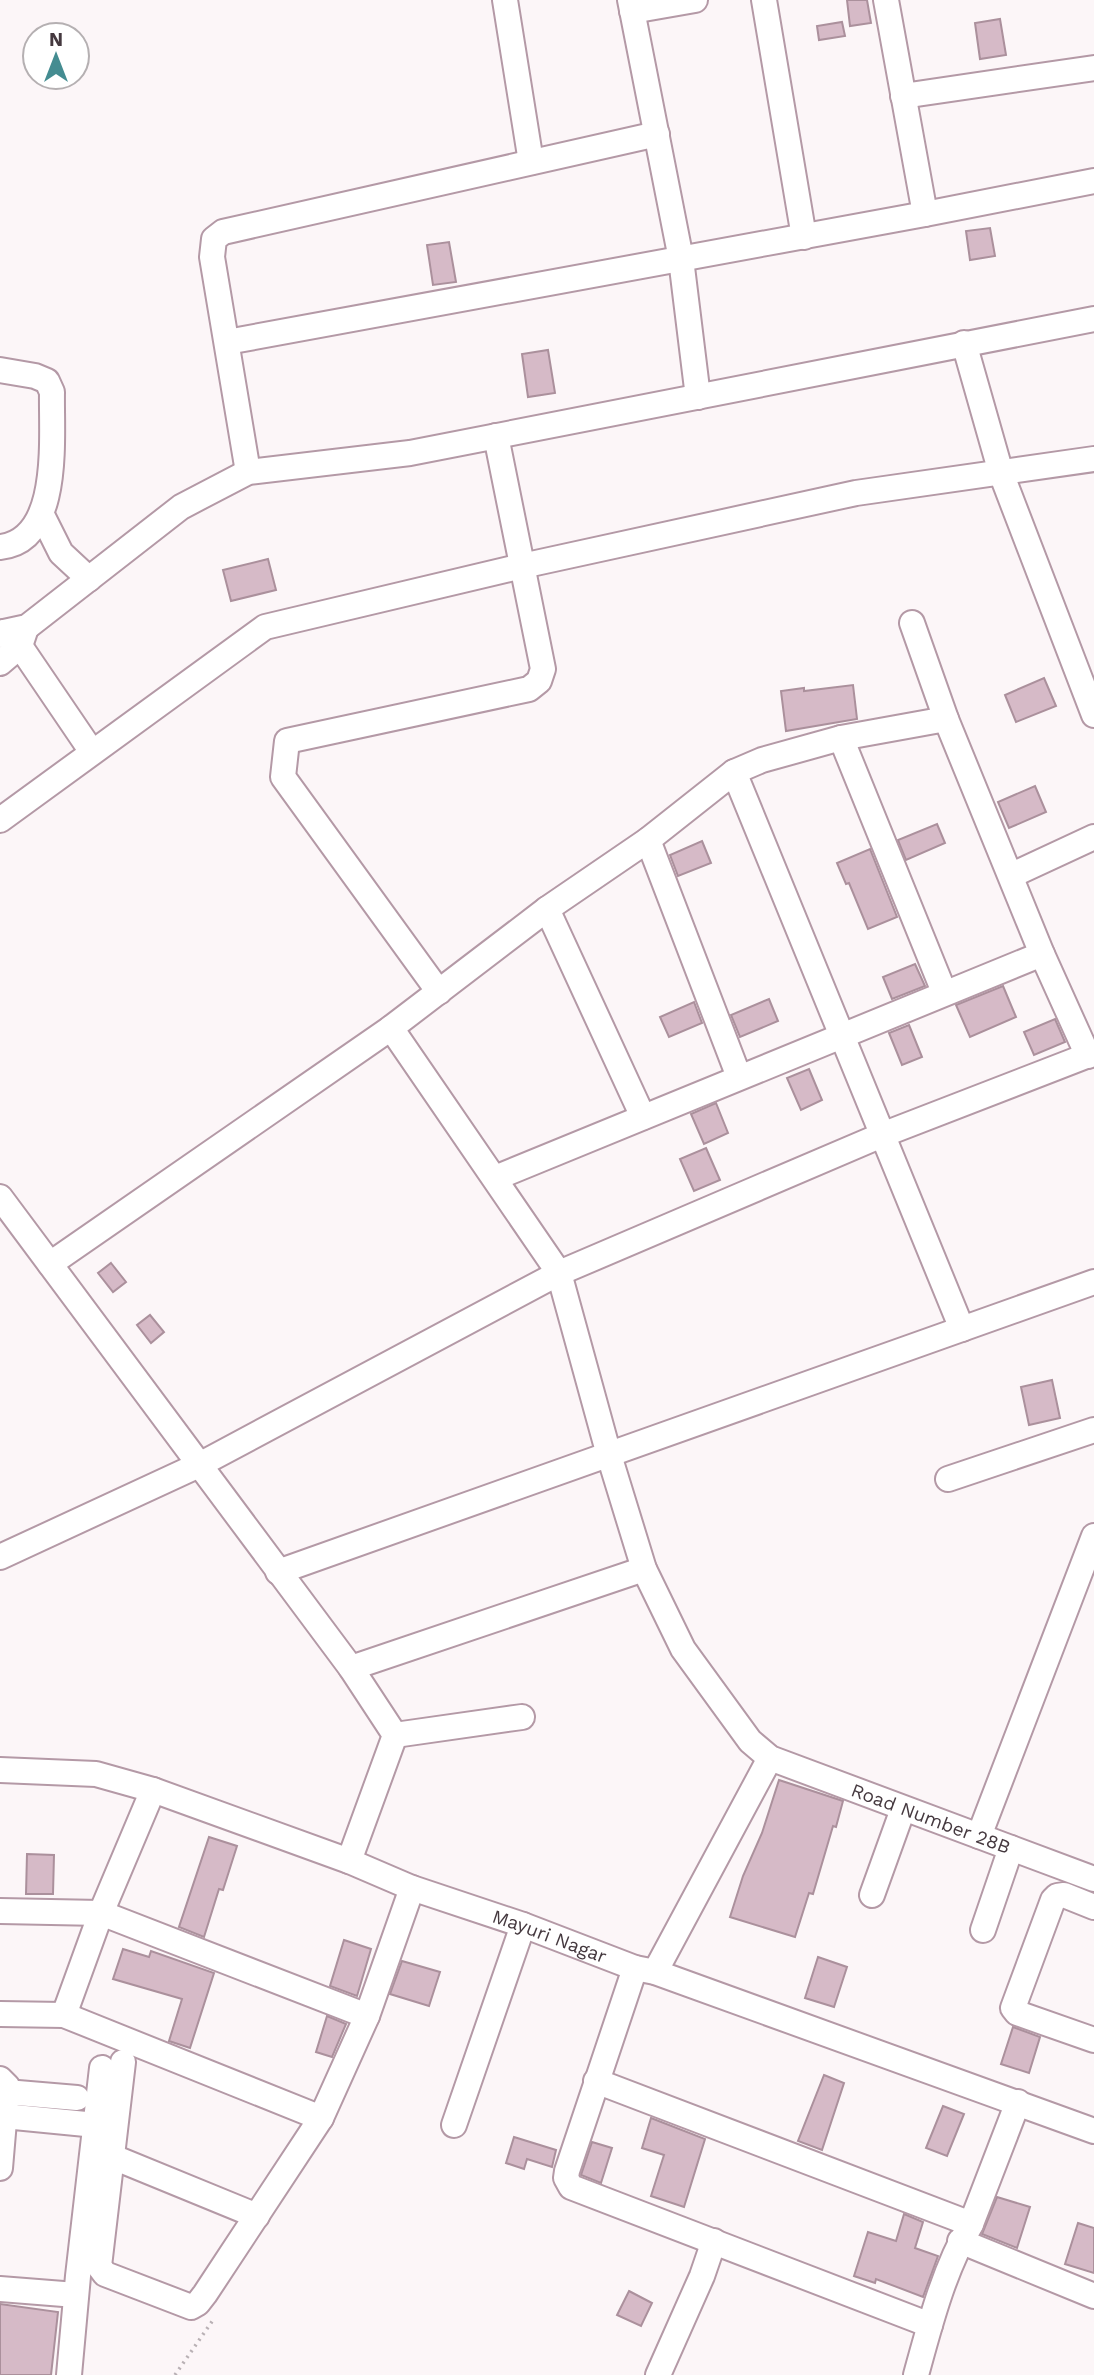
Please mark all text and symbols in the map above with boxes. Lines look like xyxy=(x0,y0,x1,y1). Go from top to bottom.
north arrow xyxy=(21,21,91,91)
text: N xyxy=(49,28,63,51)
street label: Road Number 28B xyxy=(848,1778,1014,1858)
street label: Mayuri Nagar xyxy=(489,1904,610,1968)

